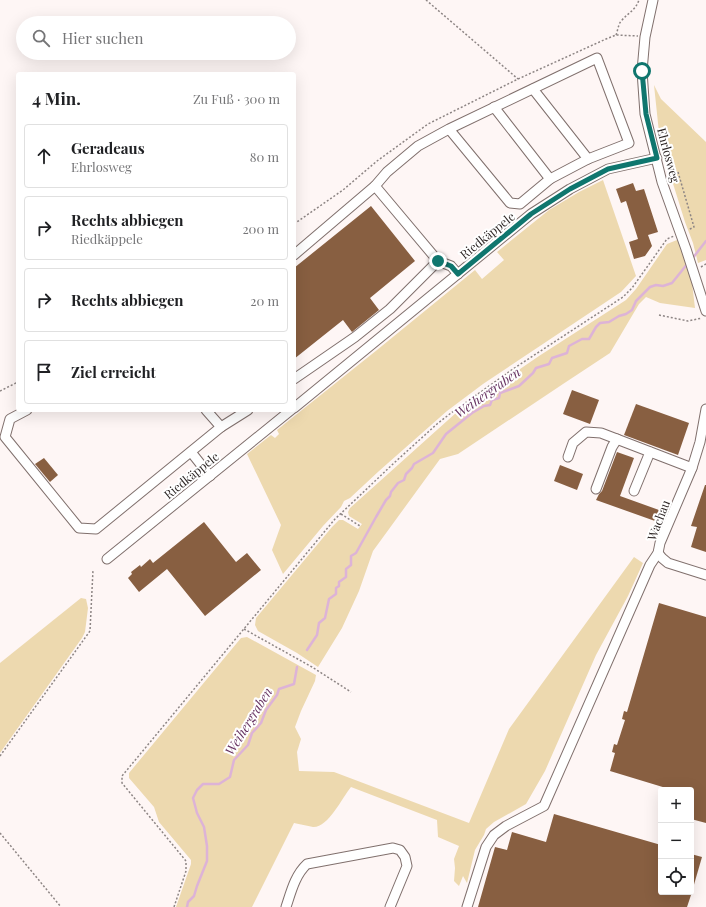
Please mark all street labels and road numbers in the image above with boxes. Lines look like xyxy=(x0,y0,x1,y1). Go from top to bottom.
street label: Ehrlosweg xyxy=(654,126,684,185)
street label: Riedkäppele xyxy=(456,208,518,262)
street label: Riedkäppele xyxy=(160,448,222,502)
street label: Wachau xyxy=(643,497,673,543)

